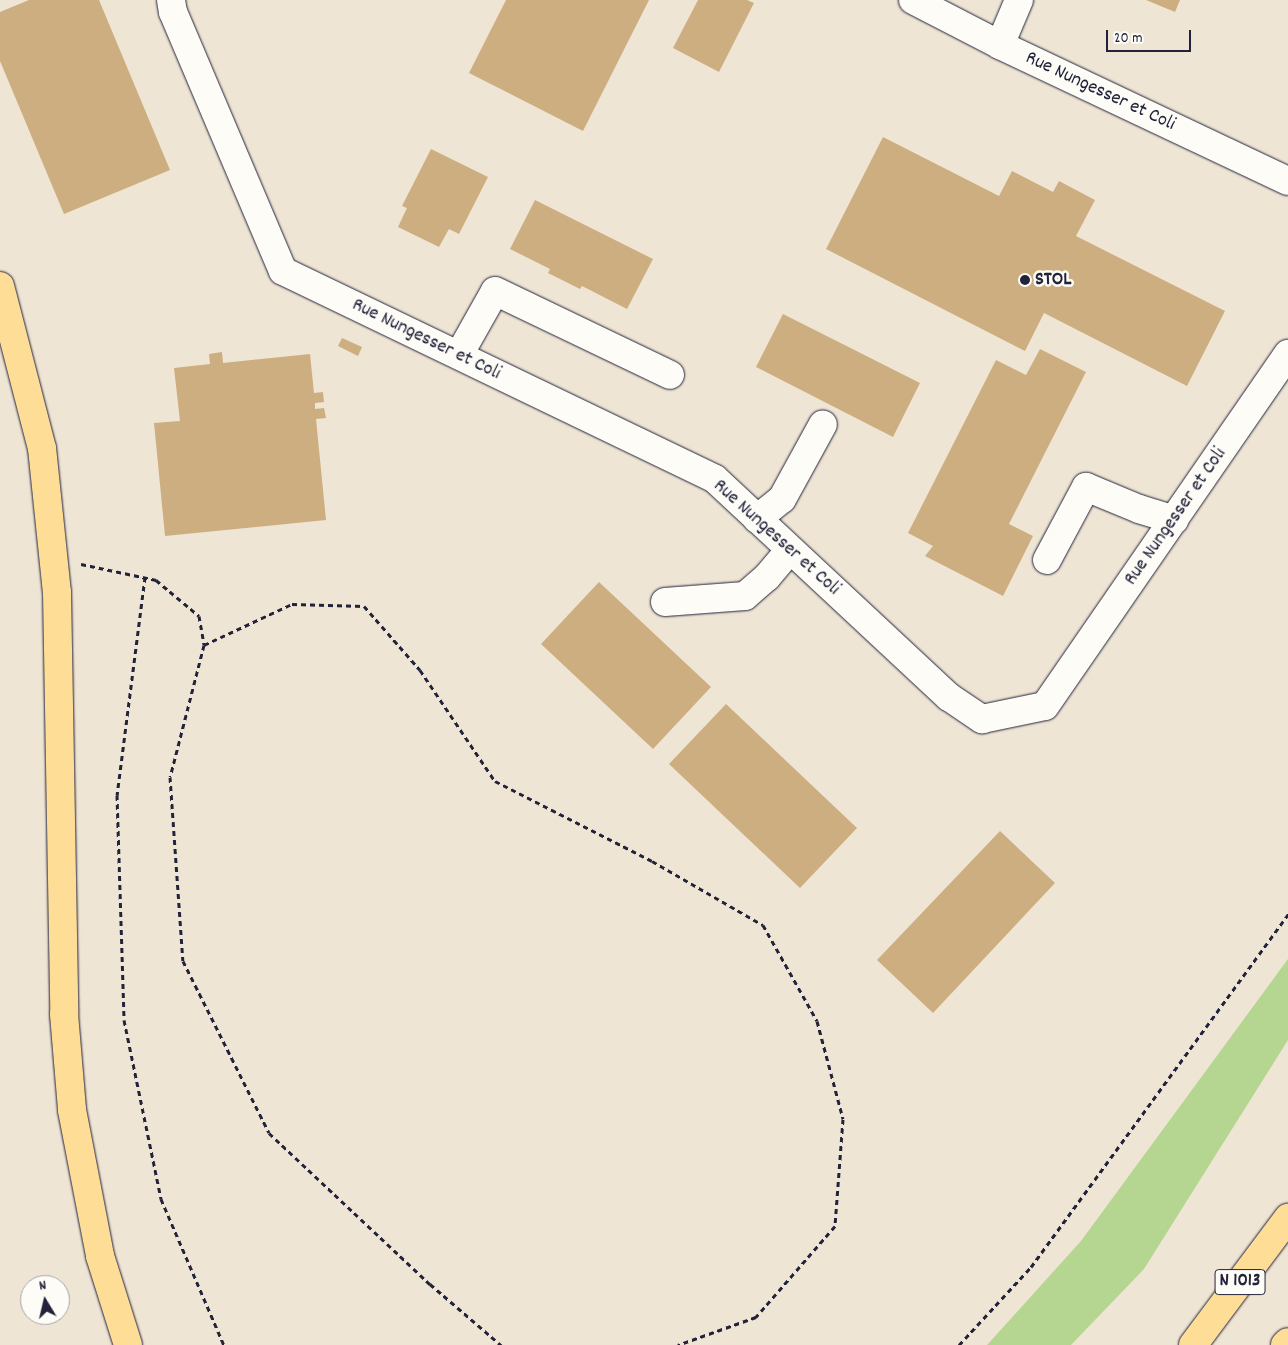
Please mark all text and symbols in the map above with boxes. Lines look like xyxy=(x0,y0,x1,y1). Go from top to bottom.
scale bar xyxy=(1108,20,1193,52)
text: 20 m xyxy=(1114,28,1142,50)
street label: Rue Nungesser et Coli xyxy=(1021,47,1179,137)
place label: STOL xyxy=(1035,268,1071,292)
marker: STOL xyxy=(1019,274,1031,286)
street label: Rue Nungesser et Coli xyxy=(348,294,504,386)
street label: Rue Nungesser et Coli xyxy=(1120,444,1232,590)
street label: Rue Nungesser et Coli xyxy=(708,475,844,601)
road number: N 1013 xyxy=(1214,1265,1266,1298)
north arrow xyxy=(20,1275,70,1325)
text: N xyxy=(38,1276,48,1297)

